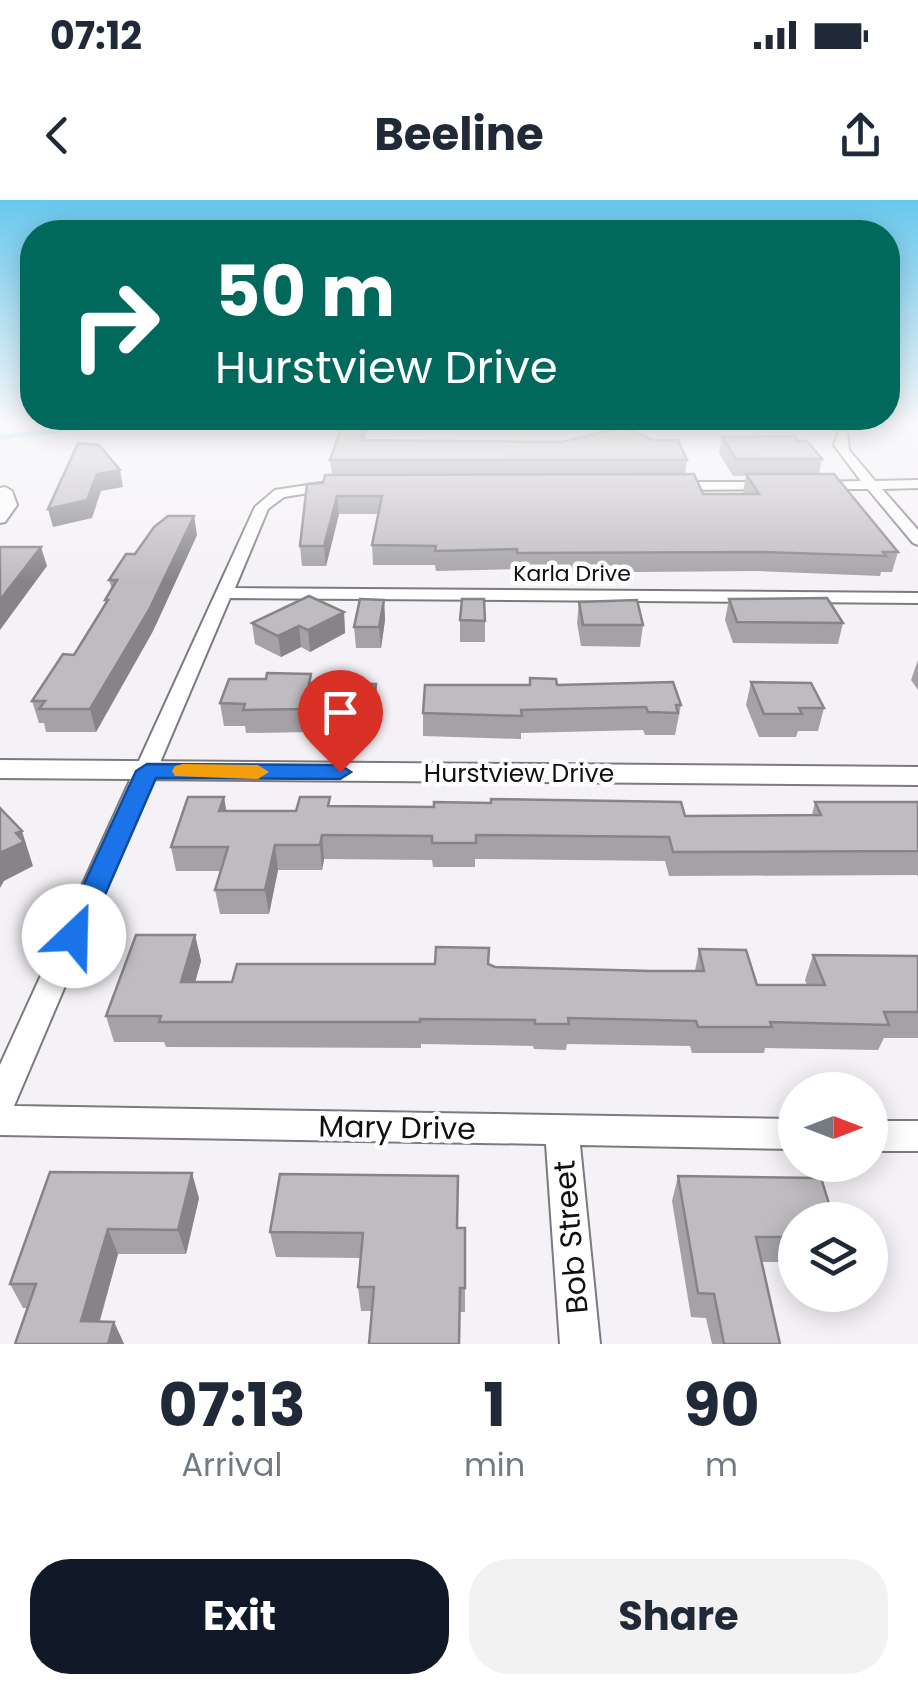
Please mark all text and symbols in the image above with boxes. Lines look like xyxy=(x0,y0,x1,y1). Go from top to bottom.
text: 07:12 xyxy=(50,9,142,62)
text: Beeline xyxy=(374,103,544,166)
icon: back xyxy=(30,108,85,163)
icon: share xyxy=(833,108,888,163)
text: 50 m xyxy=(215,242,395,341)
icon: right xyxy=(50,260,180,390)
text: Hurstview Drive xyxy=(215,336,558,399)
street label: Karla Drive xyxy=(513,558,631,589)
pin xyxy=(298,670,383,773)
icon: arrive xyxy=(313,685,368,740)
street label: Hurstview Drive xyxy=(424,756,614,791)
position arrow xyxy=(22,884,126,988)
north arrow xyxy=(778,1072,888,1182)
map controls xyxy=(778,1072,888,1312)
street label: Mary Drive xyxy=(318,1105,476,1150)
street label: Bob Street xyxy=(542,1159,599,1315)
button: layers xyxy=(778,1202,888,1312)
text: 07:13 xyxy=(158,1363,306,1447)
text: 1 xyxy=(483,1363,506,1447)
text: 90 xyxy=(684,1363,760,1447)
text: Arrival xyxy=(182,1442,282,1487)
text: min xyxy=(464,1442,525,1487)
text: m xyxy=(705,1442,738,1487)
button: Exit xyxy=(30,1559,449,1674)
button: Share xyxy=(469,1559,888,1674)

